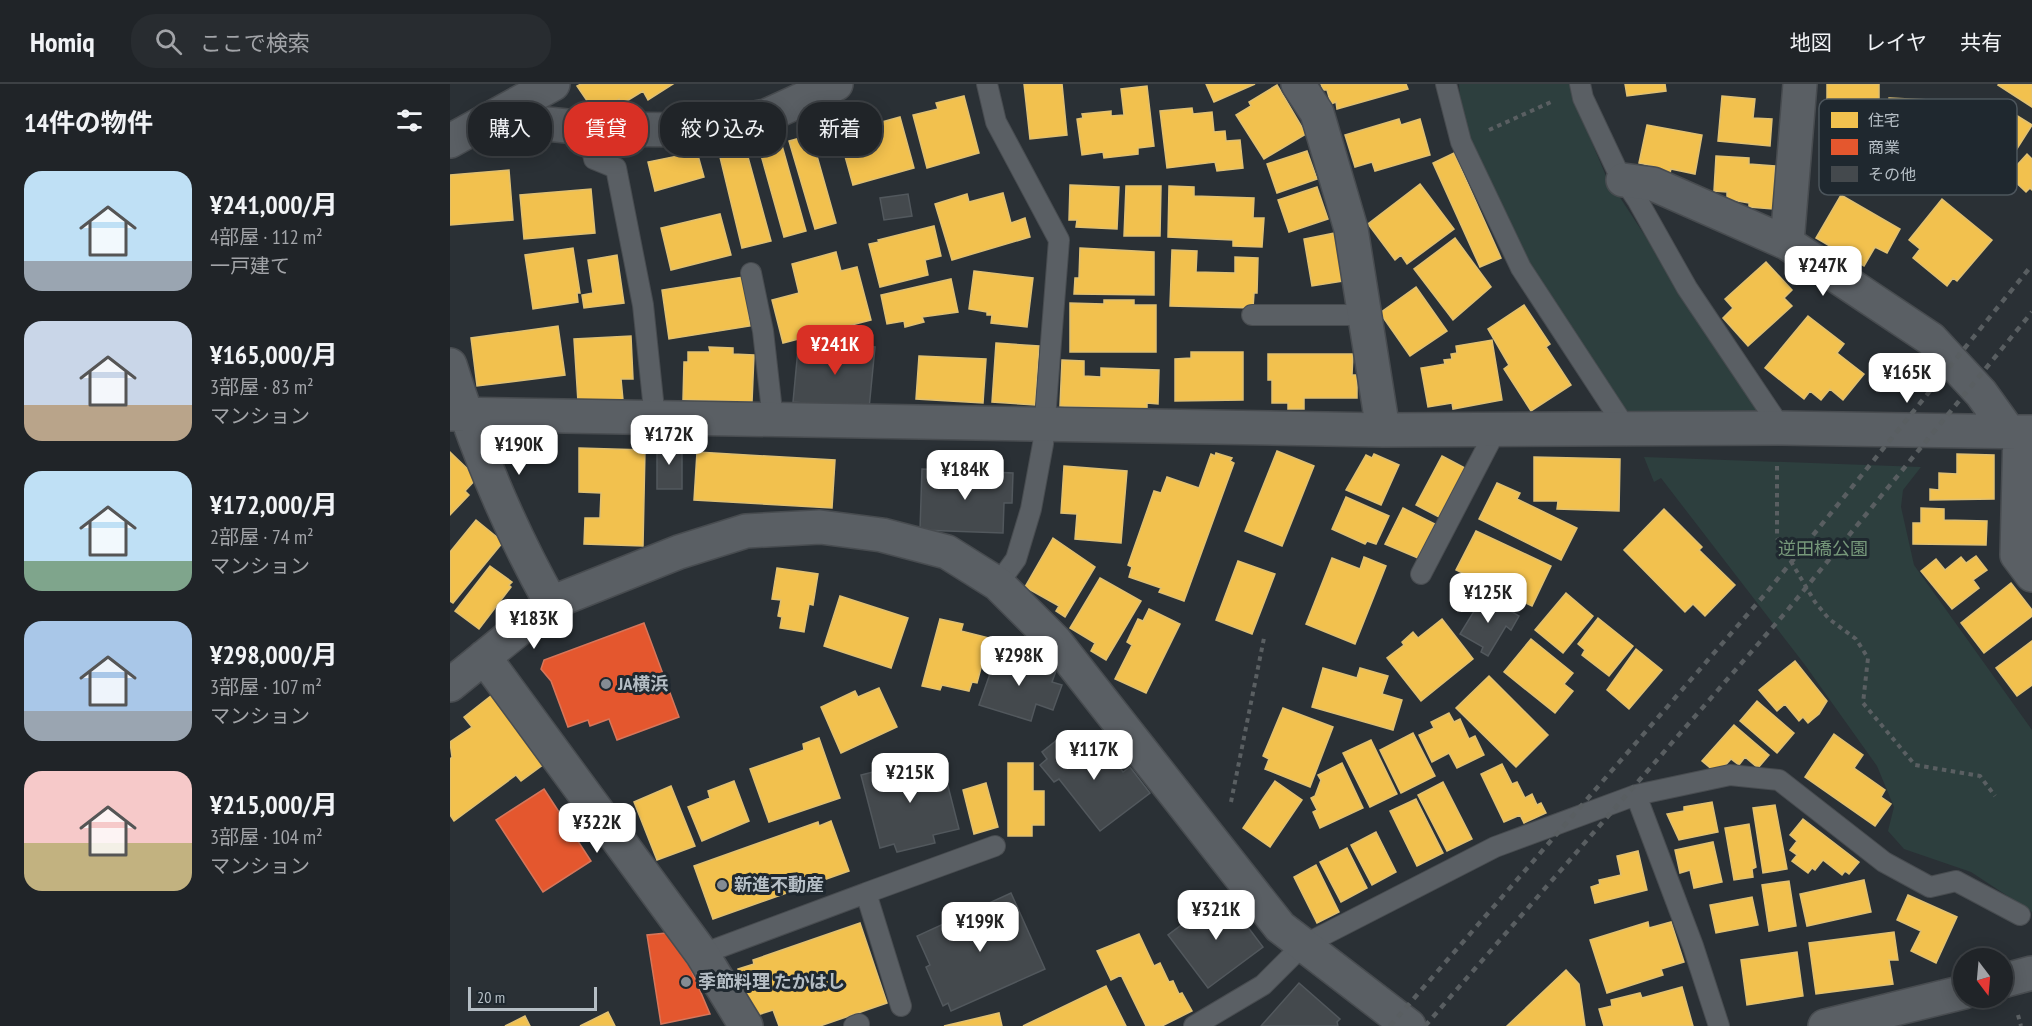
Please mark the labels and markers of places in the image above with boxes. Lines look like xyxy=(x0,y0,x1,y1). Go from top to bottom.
pin: ¥247K xyxy=(1781,246,1865,297)
pin: ¥241K xyxy=(793,325,877,376)
pin: ¥165K xyxy=(1865,353,1949,404)
pin: ¥172K xyxy=(627,415,711,466)
pin: ¥190K xyxy=(477,425,561,476)
pin: ¥184K xyxy=(923,450,1007,501)
pin: ¥125K xyxy=(1446,573,1530,624)
pin: ¥183K xyxy=(492,599,576,650)
pin: ¥298K xyxy=(977,636,1061,687)
place label: JA横浜 xyxy=(617,672,668,695)
marker: JA横浜 xyxy=(599,677,613,691)
pin: ¥117K xyxy=(1052,730,1136,781)
pin: ¥215K xyxy=(868,753,952,804)
pin: ¥322K xyxy=(555,803,639,854)
place label: 新進不動産 xyxy=(734,873,824,896)
marker: 新進不動産 xyxy=(715,878,729,892)
pin: ¥321K xyxy=(1174,890,1258,941)
pin: ¥199K xyxy=(938,902,1022,953)
place label: 季節料理 たかはし xyxy=(698,970,845,993)
marker: 季節料理 たかはし xyxy=(679,975,693,989)

